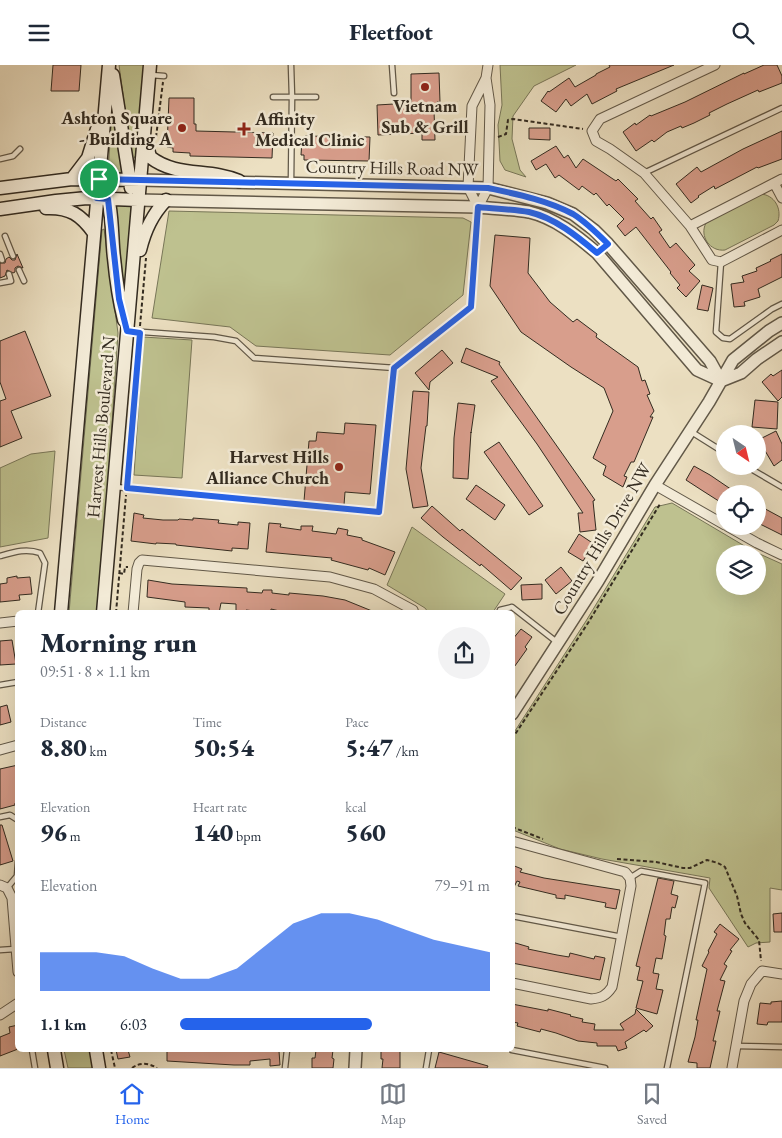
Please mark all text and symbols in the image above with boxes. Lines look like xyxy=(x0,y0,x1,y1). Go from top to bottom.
text: Fleetfoot xyxy=(349,18,433,47)
icon: menu xyxy=(25,19,53,47)
icon: search xyxy=(729,19,757,47)
marker: Vietnam Sub & Grill xyxy=(419,81,431,93)
place label: Vietnam Sub & Grill xyxy=(381,94,469,138)
place label: Ashton Square - Building A xyxy=(60,106,173,150)
place label: Affinity Medical Clinic xyxy=(254,107,365,151)
marker: Ashton Square - Building A xyxy=(176,122,188,134)
marker: Affinity Medical Clinic xyxy=(237,122,251,136)
street label: Country Hills Road NW xyxy=(305,154,479,181)
pin xyxy=(78,158,120,200)
icon: arrive xyxy=(85,165,113,193)
street label: Harvest Hills Boulevard N xyxy=(81,334,120,519)
north arrow xyxy=(716,425,766,475)
map controls xyxy=(716,425,766,595)
place label: Harvest Hills Alliance Church xyxy=(205,445,329,489)
street label: Country Hills Drive NW xyxy=(547,458,656,619)
marker: Harvest Hills Alliance Church xyxy=(333,461,345,473)
button: locate xyxy=(716,485,766,535)
button: layers xyxy=(716,545,766,595)
text: Morning run xyxy=(40,624,197,660)
button: share xyxy=(438,627,490,679)
text: 09:51 · 8 × 1.1 km xyxy=(40,661,150,682)
text: Distance xyxy=(40,713,87,731)
text: Time xyxy=(193,713,222,731)
text: Pace xyxy=(345,713,369,731)
text: 8.80 xyxy=(40,731,87,763)
text: 50:54 xyxy=(193,731,254,763)
text: 5:47 xyxy=(345,731,393,763)
text: km xyxy=(87,742,107,760)
text: /km xyxy=(393,742,419,760)
text: Elevation xyxy=(40,798,90,816)
text: Heart rate xyxy=(193,798,247,816)
text: kcal xyxy=(345,798,366,816)
text: 96 xyxy=(40,816,67,848)
text: 140 xyxy=(193,816,233,848)
text: 560 xyxy=(345,816,386,848)
text: m xyxy=(67,827,81,845)
text: bpm xyxy=(233,827,261,845)
text: Elevation xyxy=(40,875,98,896)
text: 79–91 m xyxy=(435,875,490,896)
text: 1.1 km xyxy=(40,1014,86,1035)
text: 6:03 xyxy=(120,1014,147,1035)
tab: Home xyxy=(115,1080,150,1128)
tab: Map xyxy=(379,1080,407,1128)
tab: Saved xyxy=(637,1080,667,1128)

